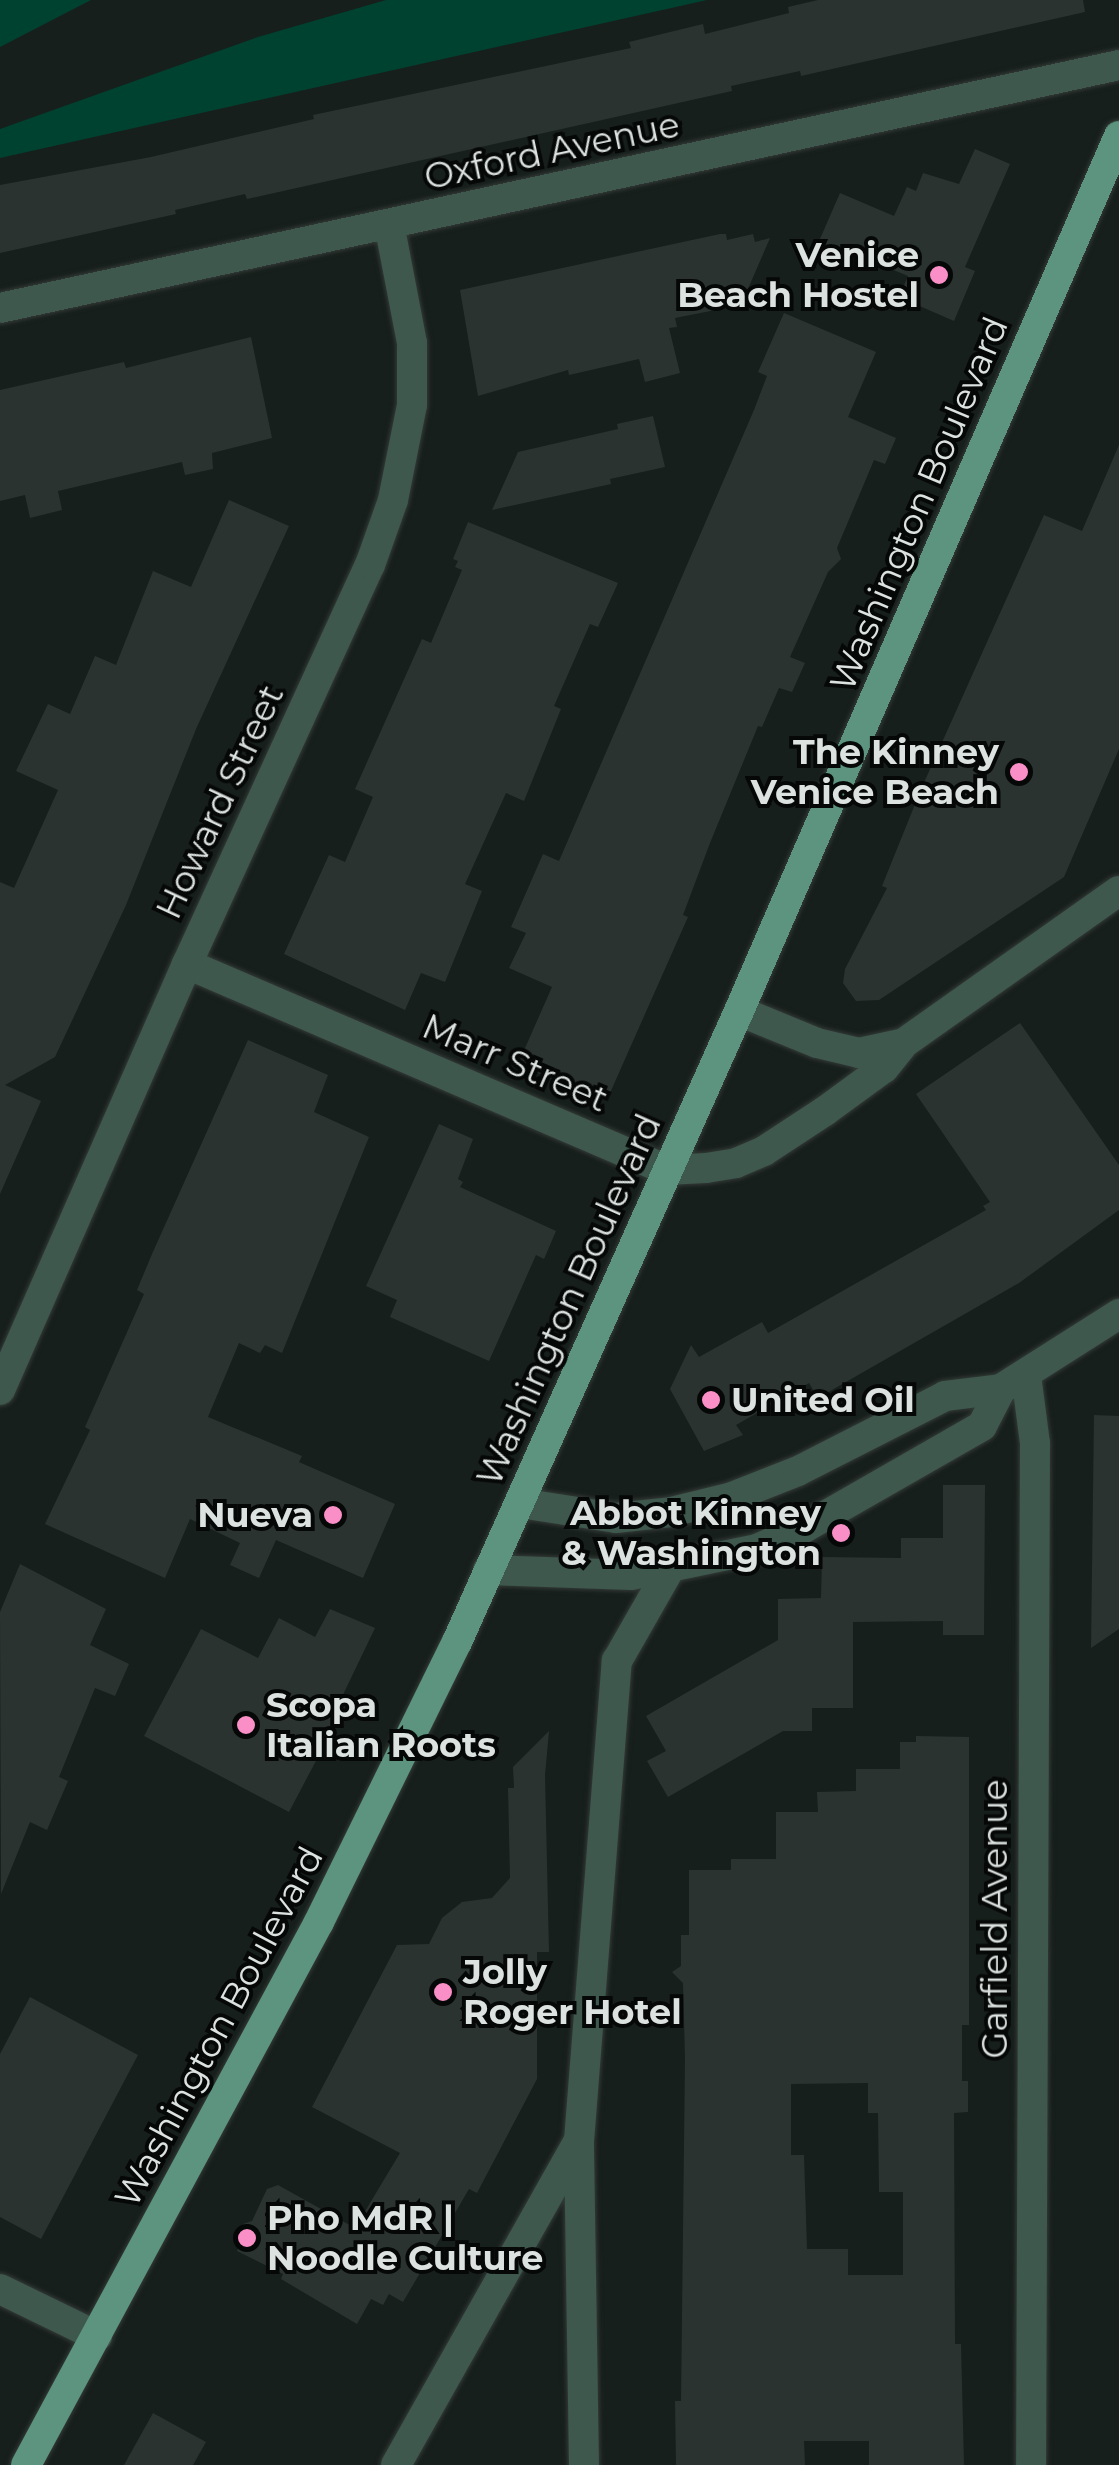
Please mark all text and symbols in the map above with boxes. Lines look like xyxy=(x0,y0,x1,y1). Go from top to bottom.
street label: Oxford Avenue xyxy=(421,103,683,199)
place label: Venice Beach Hostel xyxy=(677,234,919,316)
marker: Venice Beach Hostel xyxy=(928,264,950,286)
street label: Washington Boulevard xyxy=(821,311,1017,697)
street label: Howard Street xyxy=(148,679,292,925)
place label: The Kinney Venice Beach xyxy=(751,731,999,813)
marker: The Kinney Venice Beach xyxy=(1008,761,1030,783)
street label: Marr Street xyxy=(416,1005,614,1121)
street label: Washington Boulevard xyxy=(468,1108,670,1492)
place label: United Oil xyxy=(731,1379,915,1421)
marker: United Oil xyxy=(700,1389,722,1411)
place label: Abbot Kinney & Washington xyxy=(561,1492,821,1574)
place label: Nueva xyxy=(197,1494,313,1536)
marker: Nueva xyxy=(322,1504,344,1526)
marker: Abbot Kinney & Washington xyxy=(830,1522,852,1544)
place label: Scopa Italian Roots xyxy=(266,1684,496,1766)
marker: Scopa Italian Roots xyxy=(235,1714,257,1736)
street label: Garfield Avenue xyxy=(974,1779,1016,2059)
street label: Washington Boulevard xyxy=(106,1840,332,2214)
place label: Jolly Roger Hotel xyxy=(463,1951,682,2033)
marker: Jolly Roger Hotel xyxy=(432,1981,454,2003)
place label: Pho MdR | Noodle Culture xyxy=(267,2197,543,2279)
marker: Pho MdR | Noodle Culture xyxy=(236,2227,258,2249)

